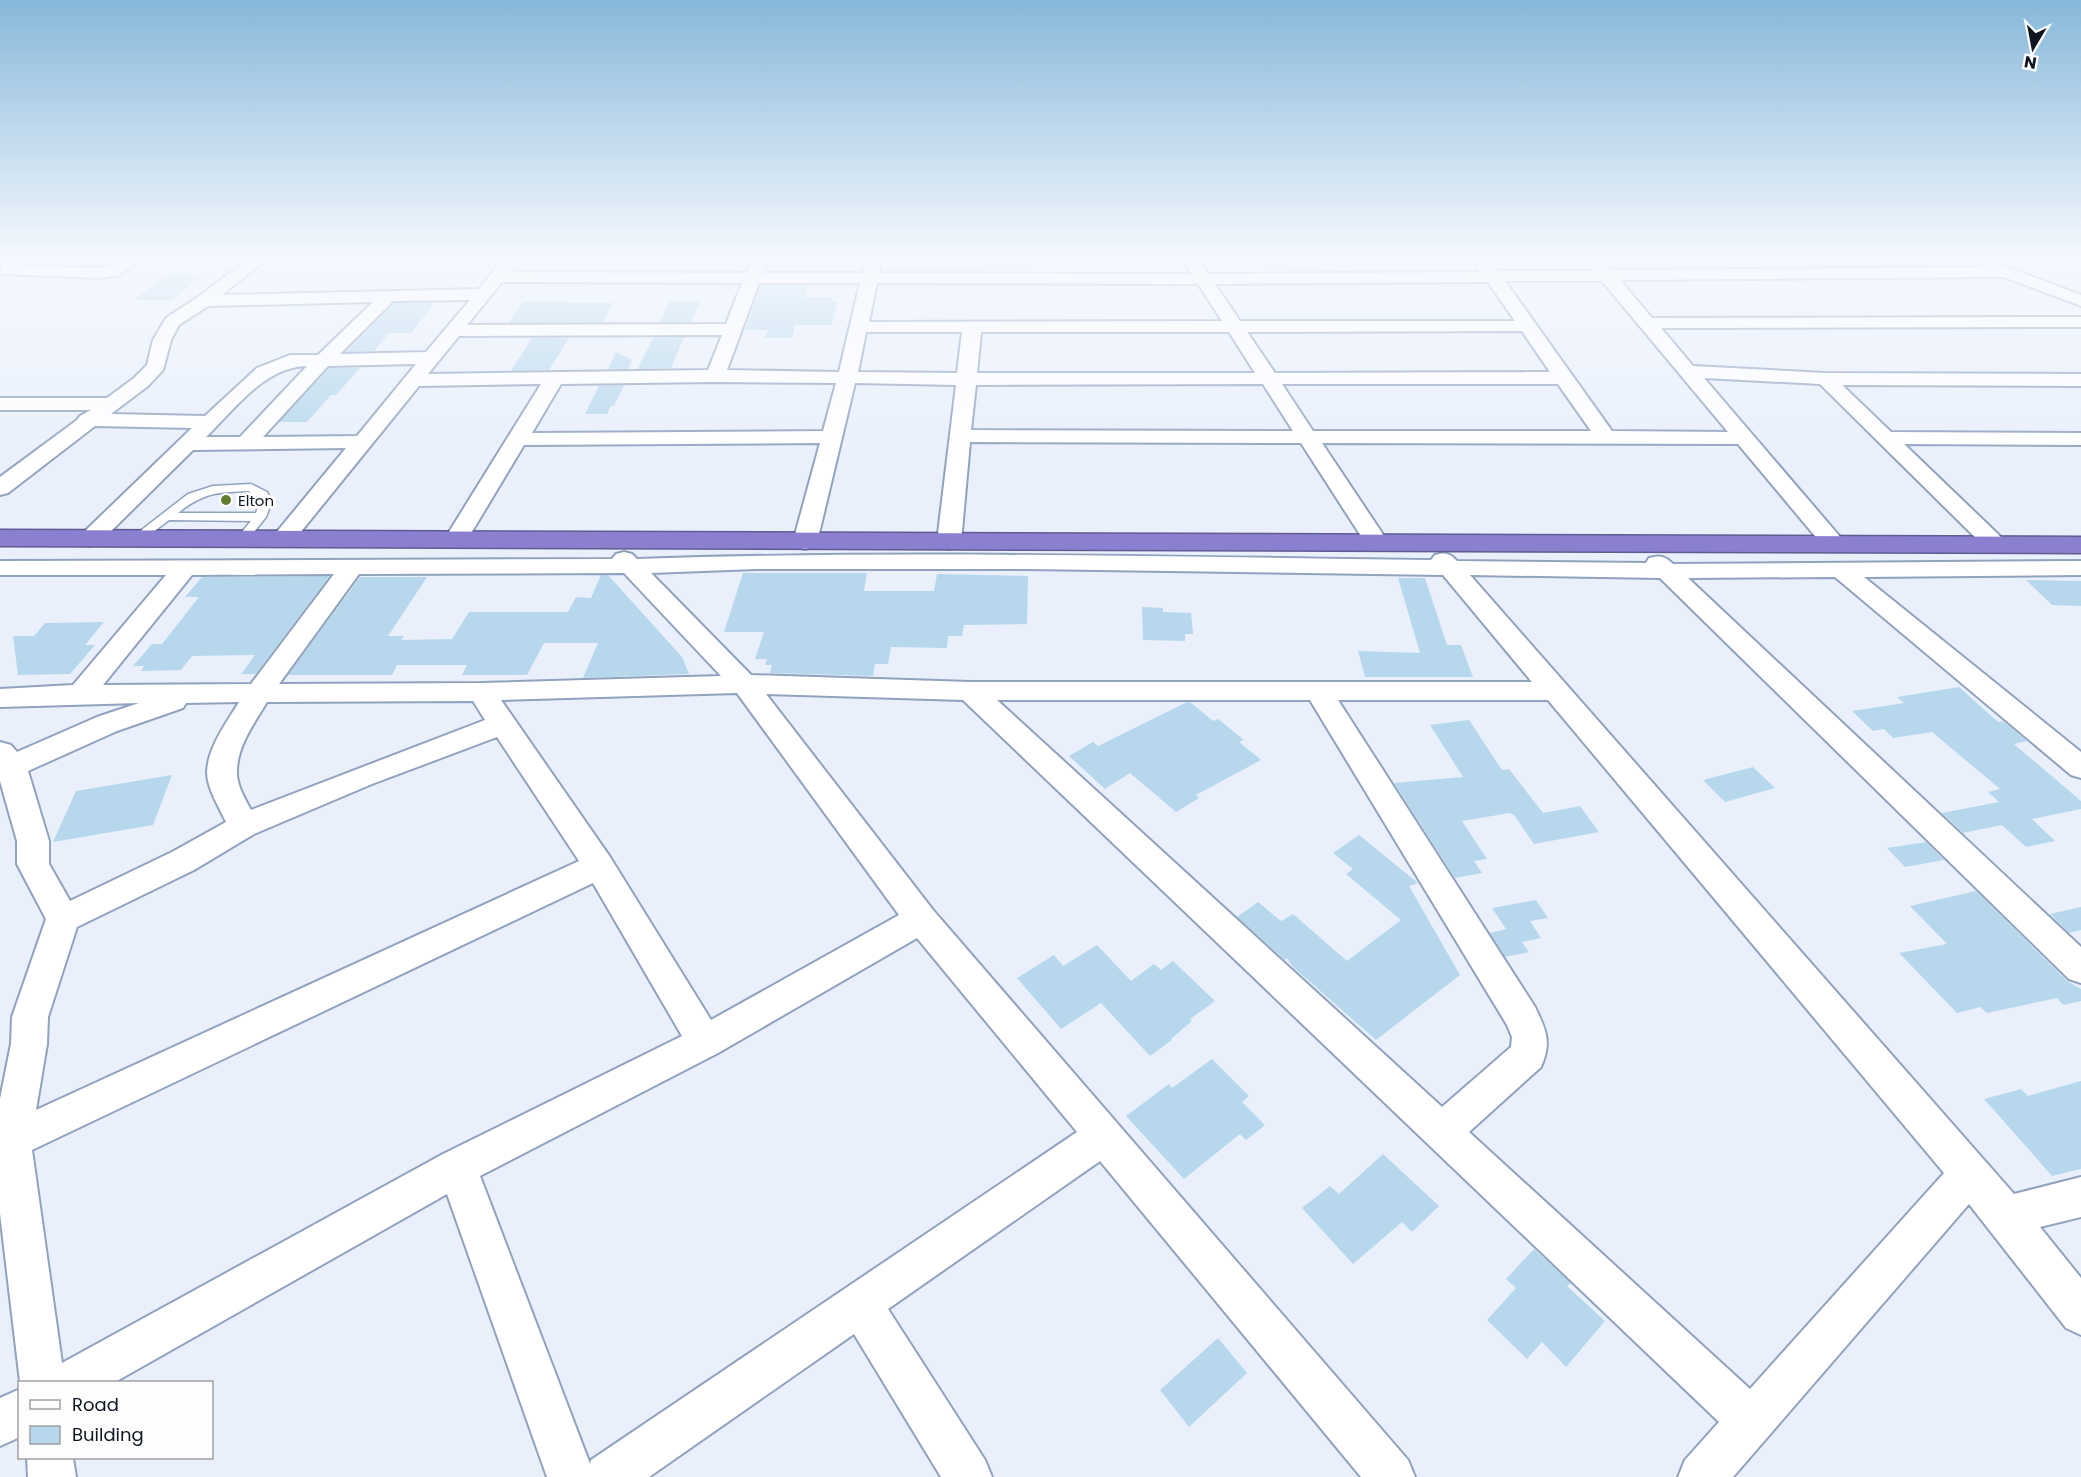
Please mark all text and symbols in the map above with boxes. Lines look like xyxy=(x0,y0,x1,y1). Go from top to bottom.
north arrow xyxy=(2003,18,2063,78)
text: N xyxy=(2023,50,2038,75)
place label: Elton xyxy=(238,490,274,511)
marker: Elton xyxy=(219,493,233,507)
legend xyxy=(18,1381,213,1459)
text: Road xyxy=(72,1392,119,1417)
text: Building xyxy=(72,1422,144,1447)

